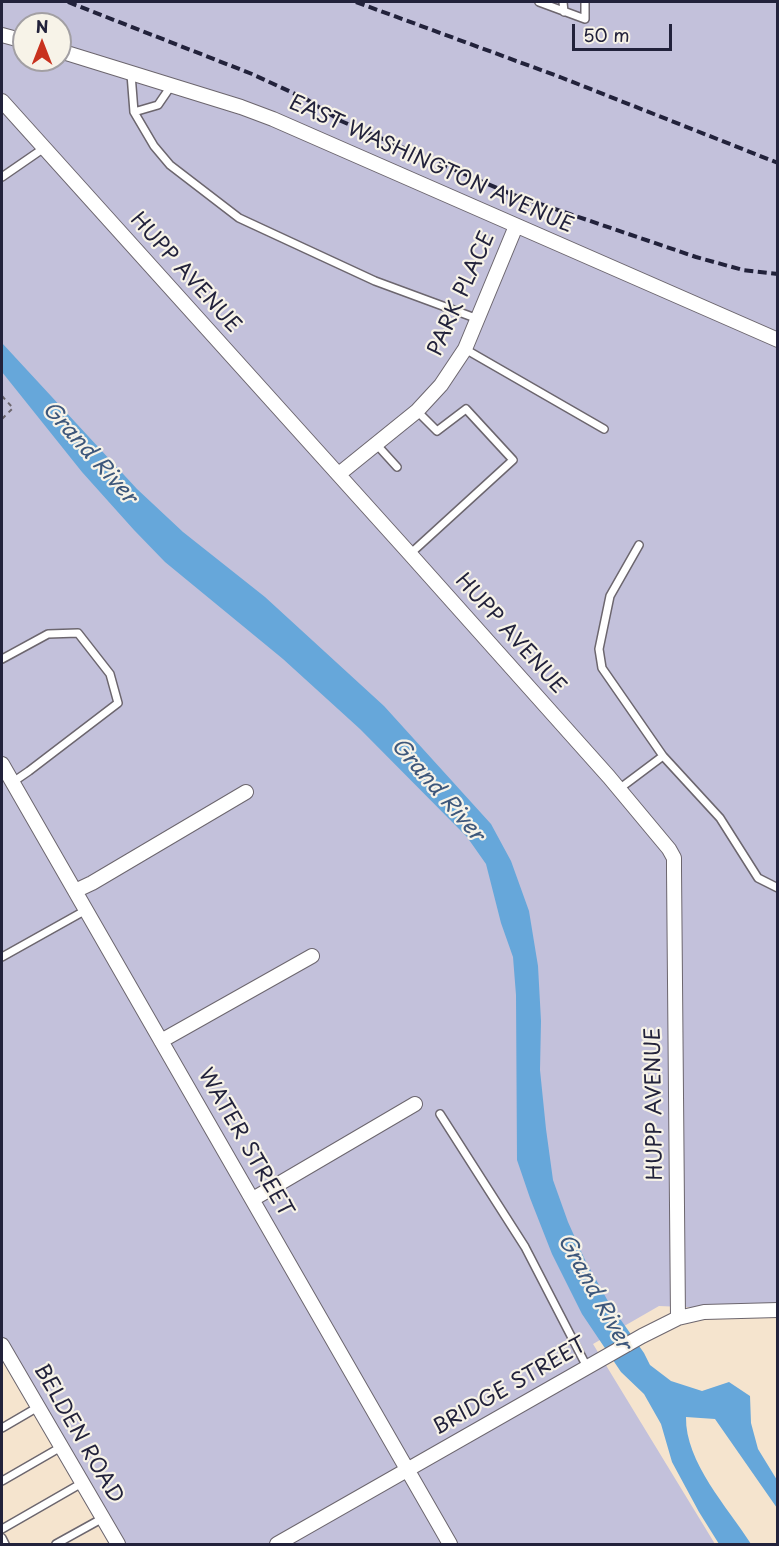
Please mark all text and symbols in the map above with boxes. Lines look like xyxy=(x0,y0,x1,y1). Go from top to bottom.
north arrow xyxy=(12,12,72,72)
scale bar xyxy=(575,12,676,50)
text: N xyxy=(36,14,48,38)
text: 50 m xyxy=(583,21,630,48)
street label: EAST WASHINGTON AVENUE xyxy=(285,91,577,239)
street label: HUPP AVENUE xyxy=(124,208,246,338)
street label: PARK PLACE xyxy=(423,228,501,360)
water label: Grand River xyxy=(36,396,142,510)
street label: HUPP AVENUE xyxy=(449,569,571,699)
water label: Grand River xyxy=(385,733,489,847)
street label: HUPP AVENUE xyxy=(641,1027,669,1181)
street label: WATER STREET xyxy=(192,1064,298,1222)
water label: Grand River xyxy=(551,1229,637,1355)
street label: BRIDGE STREET xyxy=(429,1333,591,1441)
street label: BELDEN ROAD xyxy=(28,1360,128,1508)

